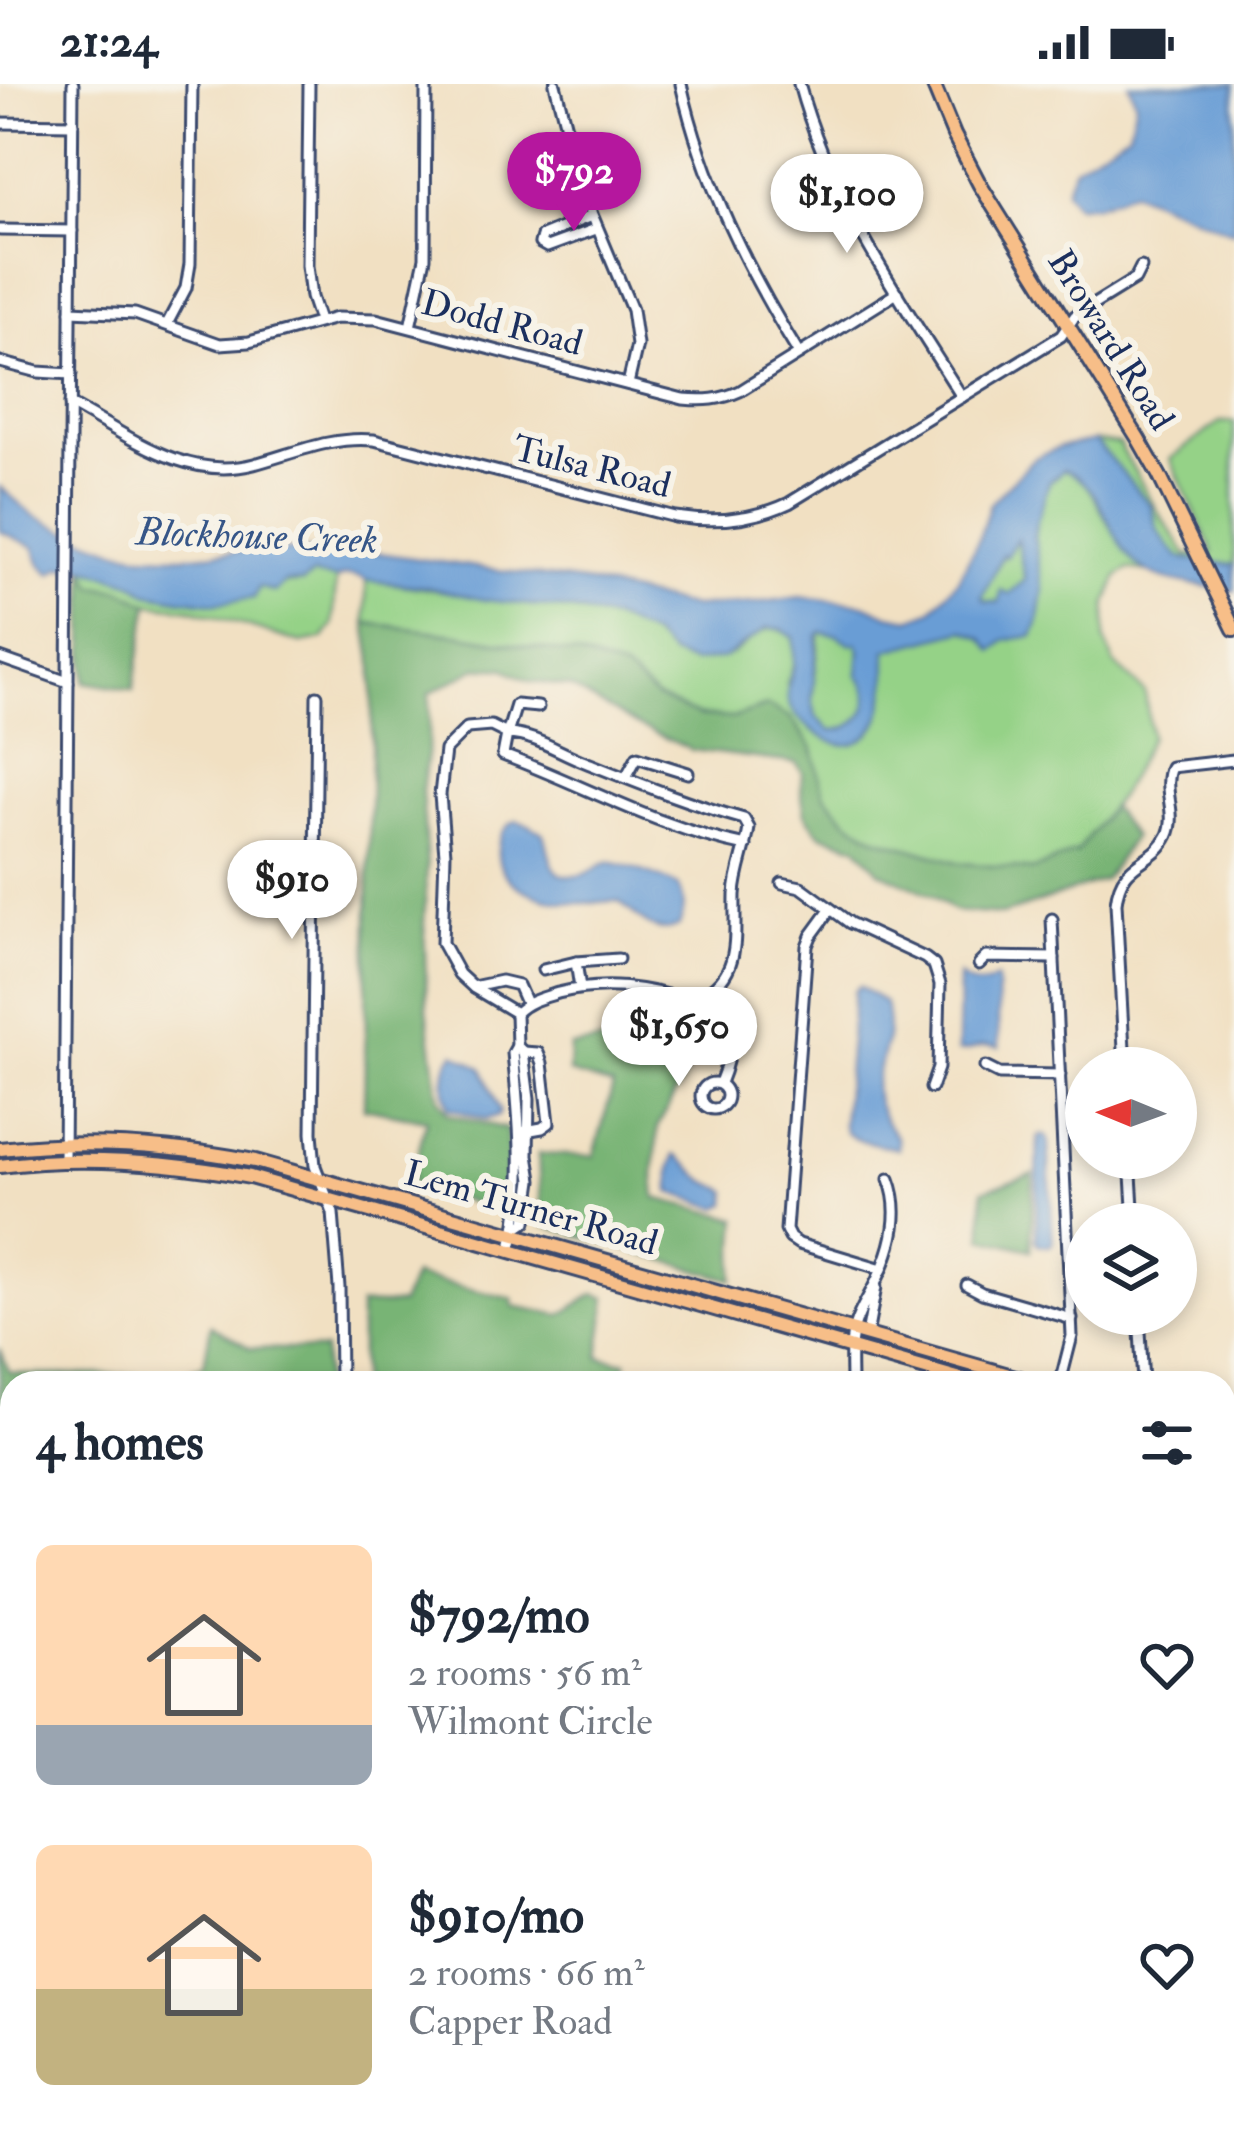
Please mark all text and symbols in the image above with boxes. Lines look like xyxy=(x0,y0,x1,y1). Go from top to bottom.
text: 21:24 xyxy=(60,14,157,70)
pin: $792 xyxy=(503,132,645,234)
text: $792 xyxy=(534,146,614,195)
pin: $1,100 xyxy=(749,154,945,256)
text: $1,100 xyxy=(798,168,896,217)
street label: Broward Road xyxy=(1038,241,1184,439)
street label: Dodd Road xyxy=(417,280,588,366)
street label: Tulsa Road xyxy=(509,426,676,508)
water label: Blockhouse Creek xyxy=(133,507,379,565)
pin: $910 xyxy=(221,840,363,942)
text: $910 xyxy=(254,854,330,903)
pin: $1,650 xyxy=(581,987,777,1089)
text: $1,650 xyxy=(628,1001,730,1050)
north arrow xyxy=(1065,1047,1197,1179)
map controls xyxy=(1065,1047,1197,1335)
street label: Lem Turner Road xyxy=(399,1150,663,1266)
button: layers xyxy=(1065,1203,1197,1335)
icon: filters xyxy=(1134,1410,1200,1476)
text: 4 homes xyxy=(36,1411,204,1475)
text: $792/mo xyxy=(408,1584,589,1648)
icon: home xyxy=(132,1593,276,1737)
icon: heart xyxy=(1134,1632,1200,1698)
text: 2 rooms · 56 m² xyxy=(408,1648,642,1697)
text: Wilmont Circle xyxy=(408,1697,653,1746)
text: $910/mo xyxy=(408,1884,584,1948)
icon: home xyxy=(132,1893,276,2037)
icon: heart xyxy=(1134,1932,1200,1998)
text: 2 rooms · 66 m² xyxy=(408,1948,644,1997)
text: Capper Road xyxy=(408,1997,612,2046)

